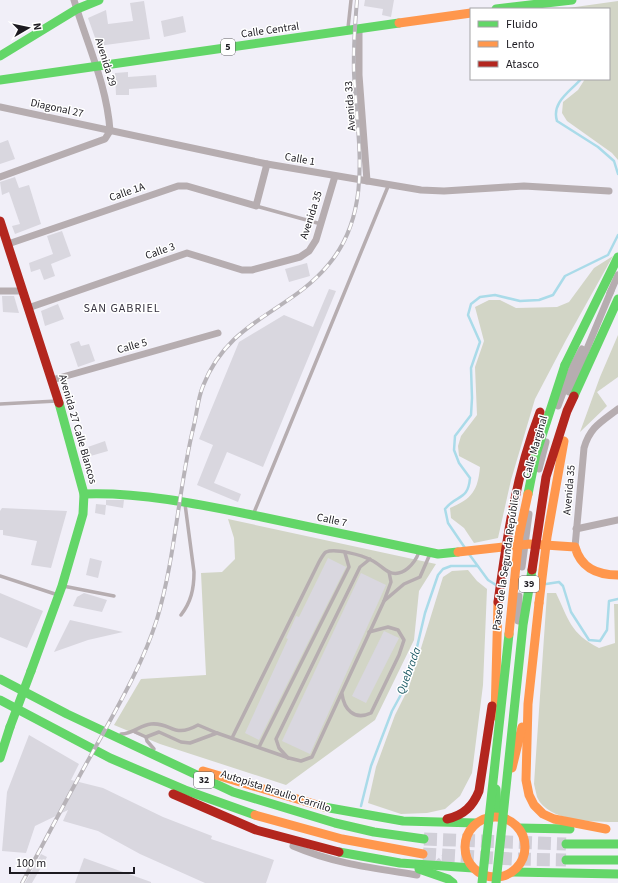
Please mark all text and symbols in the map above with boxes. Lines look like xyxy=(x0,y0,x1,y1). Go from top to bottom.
north arrow xyxy=(8,8,48,48)
legend xyxy=(470,8,610,80)
text: Fluido xyxy=(506,16,538,33)
street label: Calle Central xyxy=(240,18,300,41)
text: N xyxy=(29,22,45,31)
street label: Avenida 29 xyxy=(92,36,120,88)
text: Lento xyxy=(506,36,535,53)
road number: 5 xyxy=(221,39,235,55)
text: Atasco xyxy=(506,56,539,73)
street label: Avenida 33 xyxy=(341,81,359,131)
street label: Diagonal 27 xyxy=(29,95,85,121)
street label: Calle 1 xyxy=(284,149,316,169)
street label: Calle 1A xyxy=(107,179,147,205)
street label: Avenida 35 xyxy=(296,189,326,241)
street label: Calle 3 xyxy=(143,239,177,263)
district label: SAN GABRIEL xyxy=(83,300,161,317)
street label: Calle 5 xyxy=(115,335,149,357)
street label: Avenida 27 Calle Blancos xyxy=(55,372,101,486)
street label: Calle Marginal xyxy=(519,414,551,480)
street label: Avenida 35 xyxy=(559,464,579,516)
street label: Paseo de la Segunda República xyxy=(489,489,523,631)
street label: Calle 7 xyxy=(315,509,349,531)
road number: 39 xyxy=(519,576,539,592)
water label: Quebrada xyxy=(393,644,426,697)
street label: Autopista Braulio Carrillo xyxy=(219,766,333,816)
road number: 32 xyxy=(194,772,214,788)
scale bar xyxy=(10,849,134,875)
text: 100 m xyxy=(16,855,46,872)

